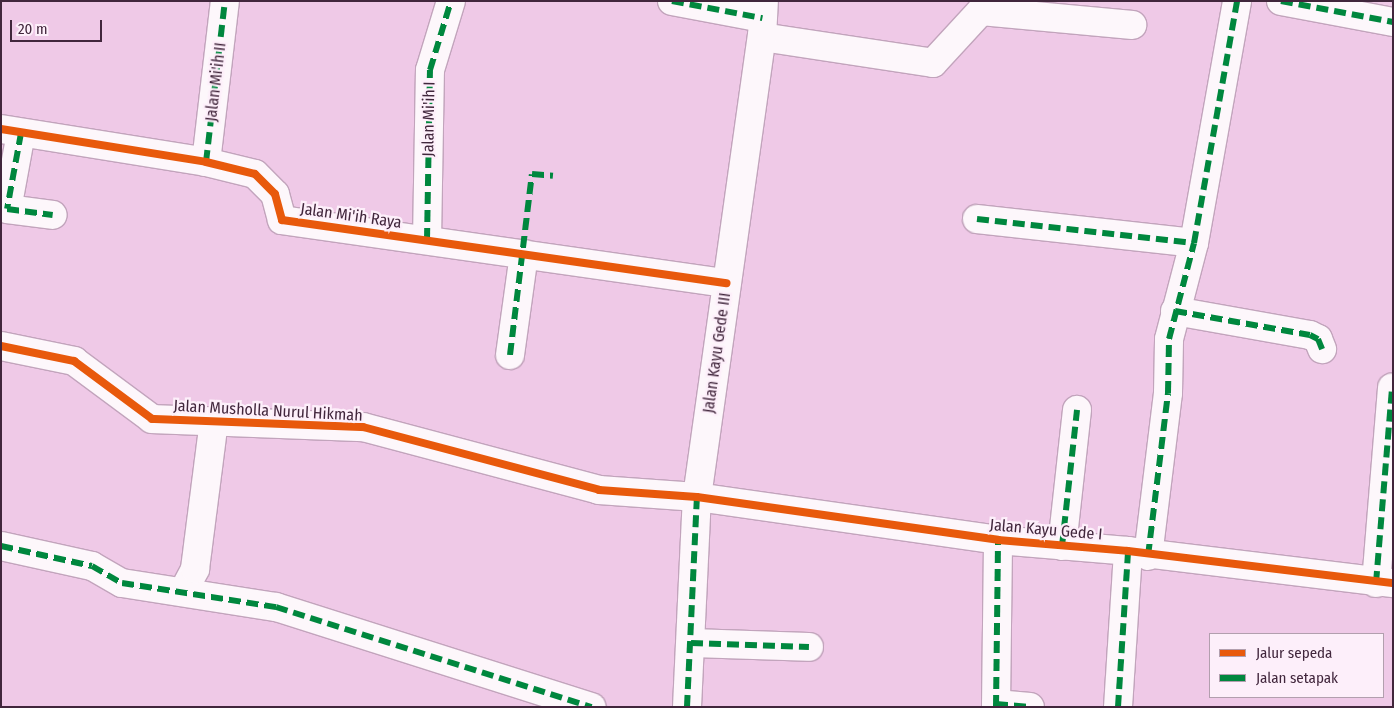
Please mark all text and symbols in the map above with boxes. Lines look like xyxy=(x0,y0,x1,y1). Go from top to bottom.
scale bar xyxy=(12,10,105,42)
text: 20 m xyxy=(18,20,48,38)
street label: Jalan Mi'ih II xyxy=(202,41,230,123)
street label: Jalan Mi'ih I xyxy=(419,81,439,157)
street label: Jalan Mi'ih Raya xyxy=(299,199,403,233)
street label: Jalan Kayu Gede III xyxy=(699,292,735,414)
street label: Jalan Musholla Nurul Hikmah xyxy=(173,396,363,426)
street label: Jalan Kayu Gede I xyxy=(989,516,1103,544)
legend xyxy=(1209,633,1384,698)
text: Jalur sepeda xyxy=(1256,644,1332,662)
text: Jalan setapak xyxy=(1256,669,1338,687)

